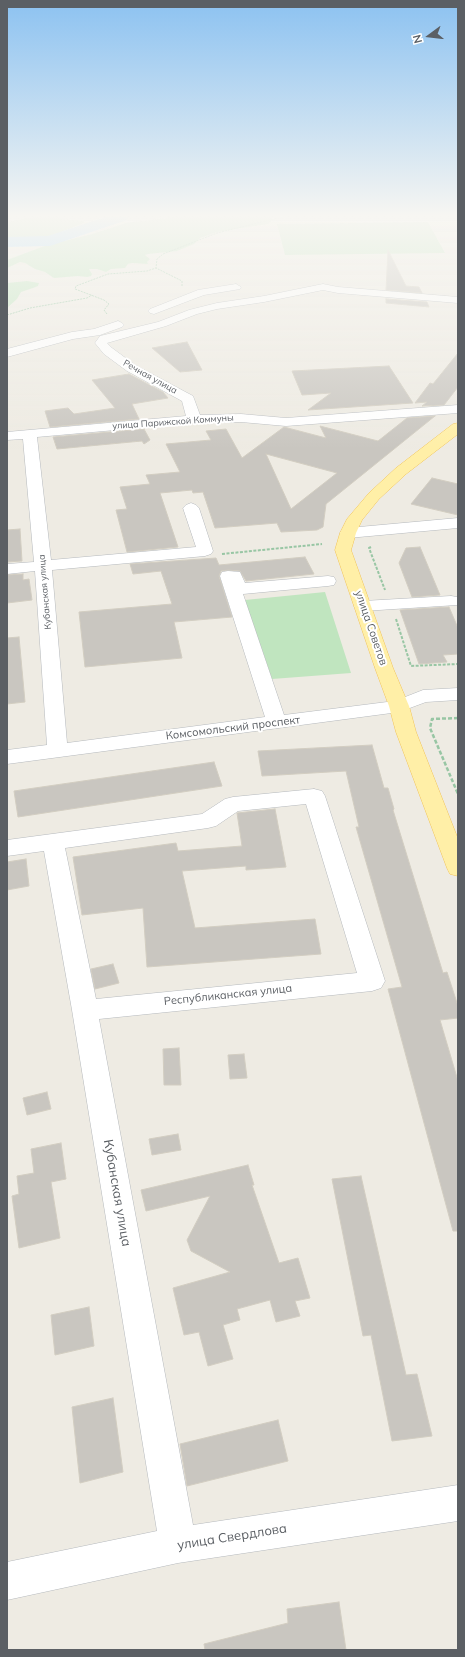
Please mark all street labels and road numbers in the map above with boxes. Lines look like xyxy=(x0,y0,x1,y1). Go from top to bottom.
street label: Речная улица xyxy=(121,358,179,396)
street label: улица Парижской Коммуны xyxy=(112,412,234,432)
street label: Кубанская улица xyxy=(36,554,54,630)
street label: улица Советов xyxy=(352,589,390,667)
street label: Комсомольский проспект xyxy=(165,713,301,743)
street label: Республиканская улица xyxy=(163,982,293,1008)
street label: Кубанская улица xyxy=(100,1138,134,1248)
street label: улица Свердлова xyxy=(176,1521,288,1553)

